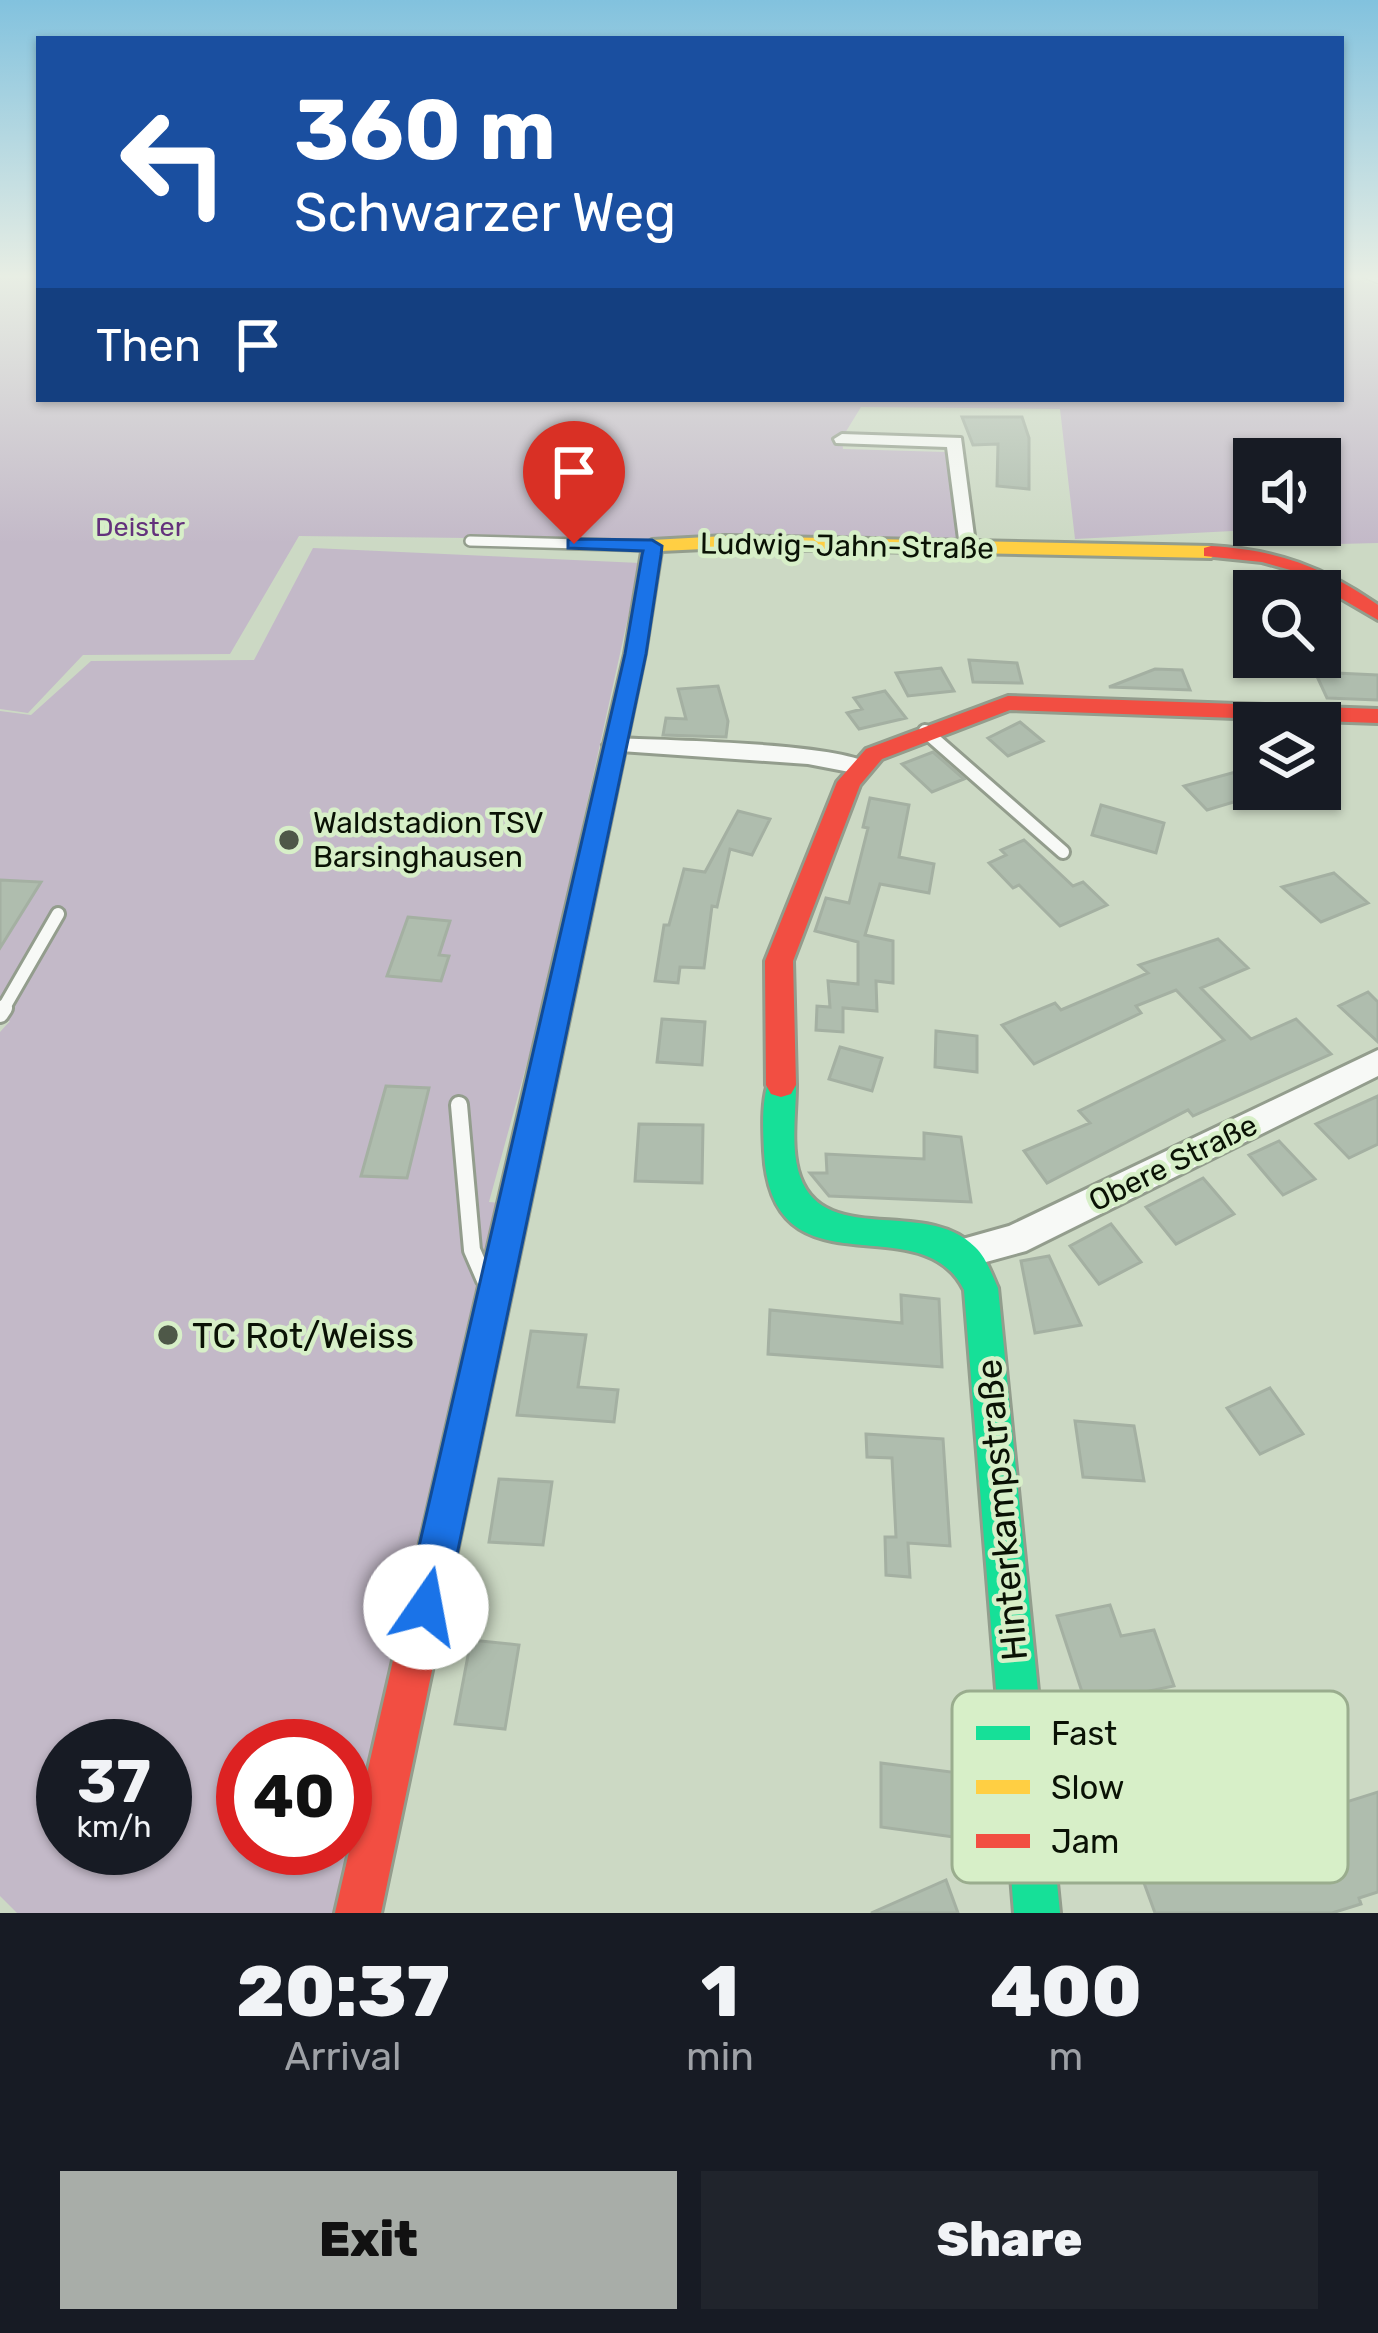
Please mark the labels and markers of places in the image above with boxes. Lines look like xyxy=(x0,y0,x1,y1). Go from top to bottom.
pin xyxy=(523,421,625,544)
place label: Waldstadion TSV Barsinghausen xyxy=(313,805,544,875)
marker: Waldstadion TSV Barsinghausen xyxy=(276,827,302,853)
place label: TC Rot/Weiss xyxy=(192,1314,414,1357)
marker: TC Rot/Weiss xyxy=(155,1322,181,1348)

